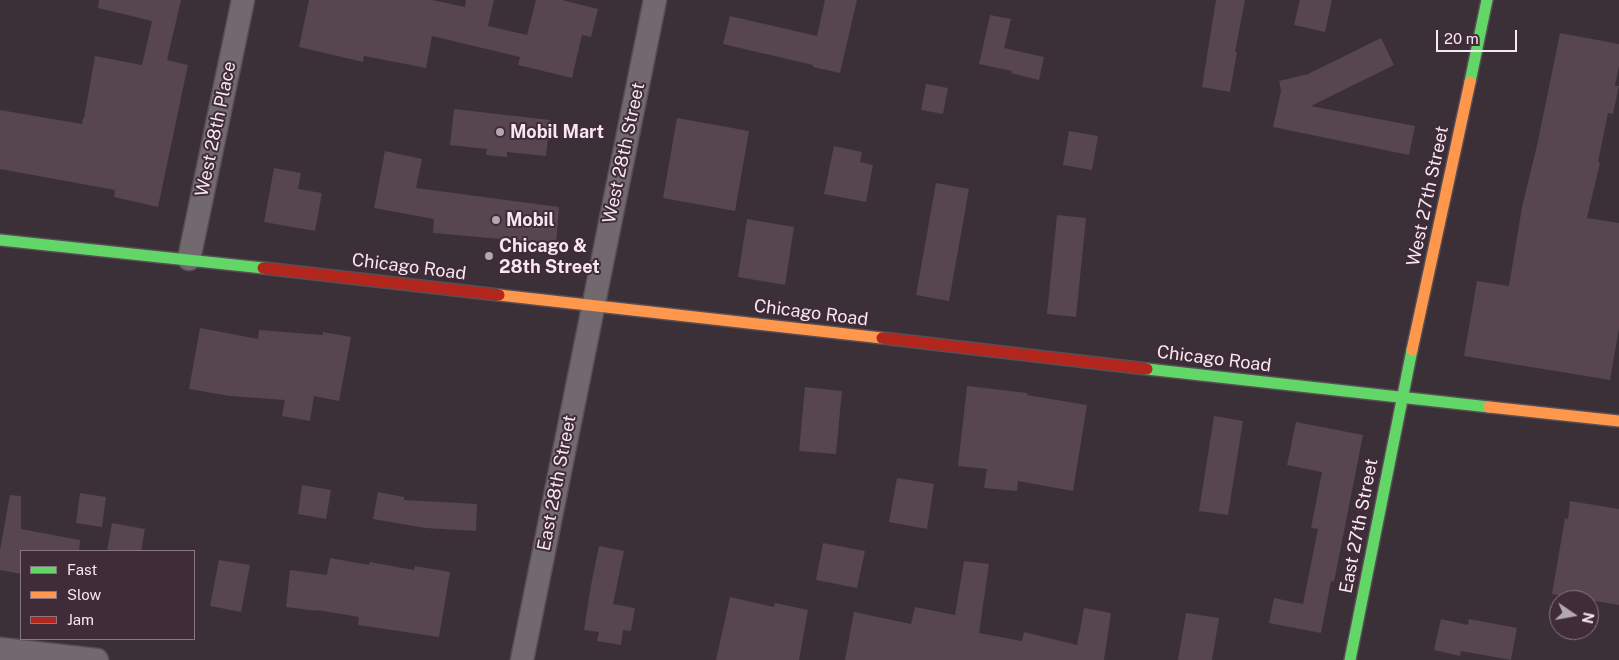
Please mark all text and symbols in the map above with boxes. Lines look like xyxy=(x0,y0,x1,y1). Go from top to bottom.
scale bar xyxy=(1439,20,1520,52)
text: 20 m xyxy=(1444,30,1479,47)
street label: West 28th Place xyxy=(191,59,241,199)
street label: West 28th Street xyxy=(599,81,649,225)
place label: Mobil Mart xyxy=(510,121,604,143)
street label: West 27th Street xyxy=(1403,124,1453,268)
marker: Mobil Mart xyxy=(494,126,506,138)
place label: Mobil xyxy=(506,209,554,231)
marker: Mobil xyxy=(490,214,502,226)
place label: Chicago & 28th Street xyxy=(499,235,600,278)
street label: Chicago Road xyxy=(351,249,467,285)
marker: Chicago & 28th Street xyxy=(483,250,495,262)
street label: Chicago Road xyxy=(753,295,869,331)
street label: Chicago Road xyxy=(1156,341,1272,377)
street label: East 28th Street xyxy=(533,413,581,553)
street label: East 27th Street xyxy=(1335,457,1383,595)
legend xyxy=(20,550,195,640)
text: Fast xyxy=(67,561,97,578)
text: Slow xyxy=(67,586,101,603)
north arrow xyxy=(1549,590,1599,640)
text: Jam xyxy=(67,611,94,628)
text: N xyxy=(1579,611,1597,625)

